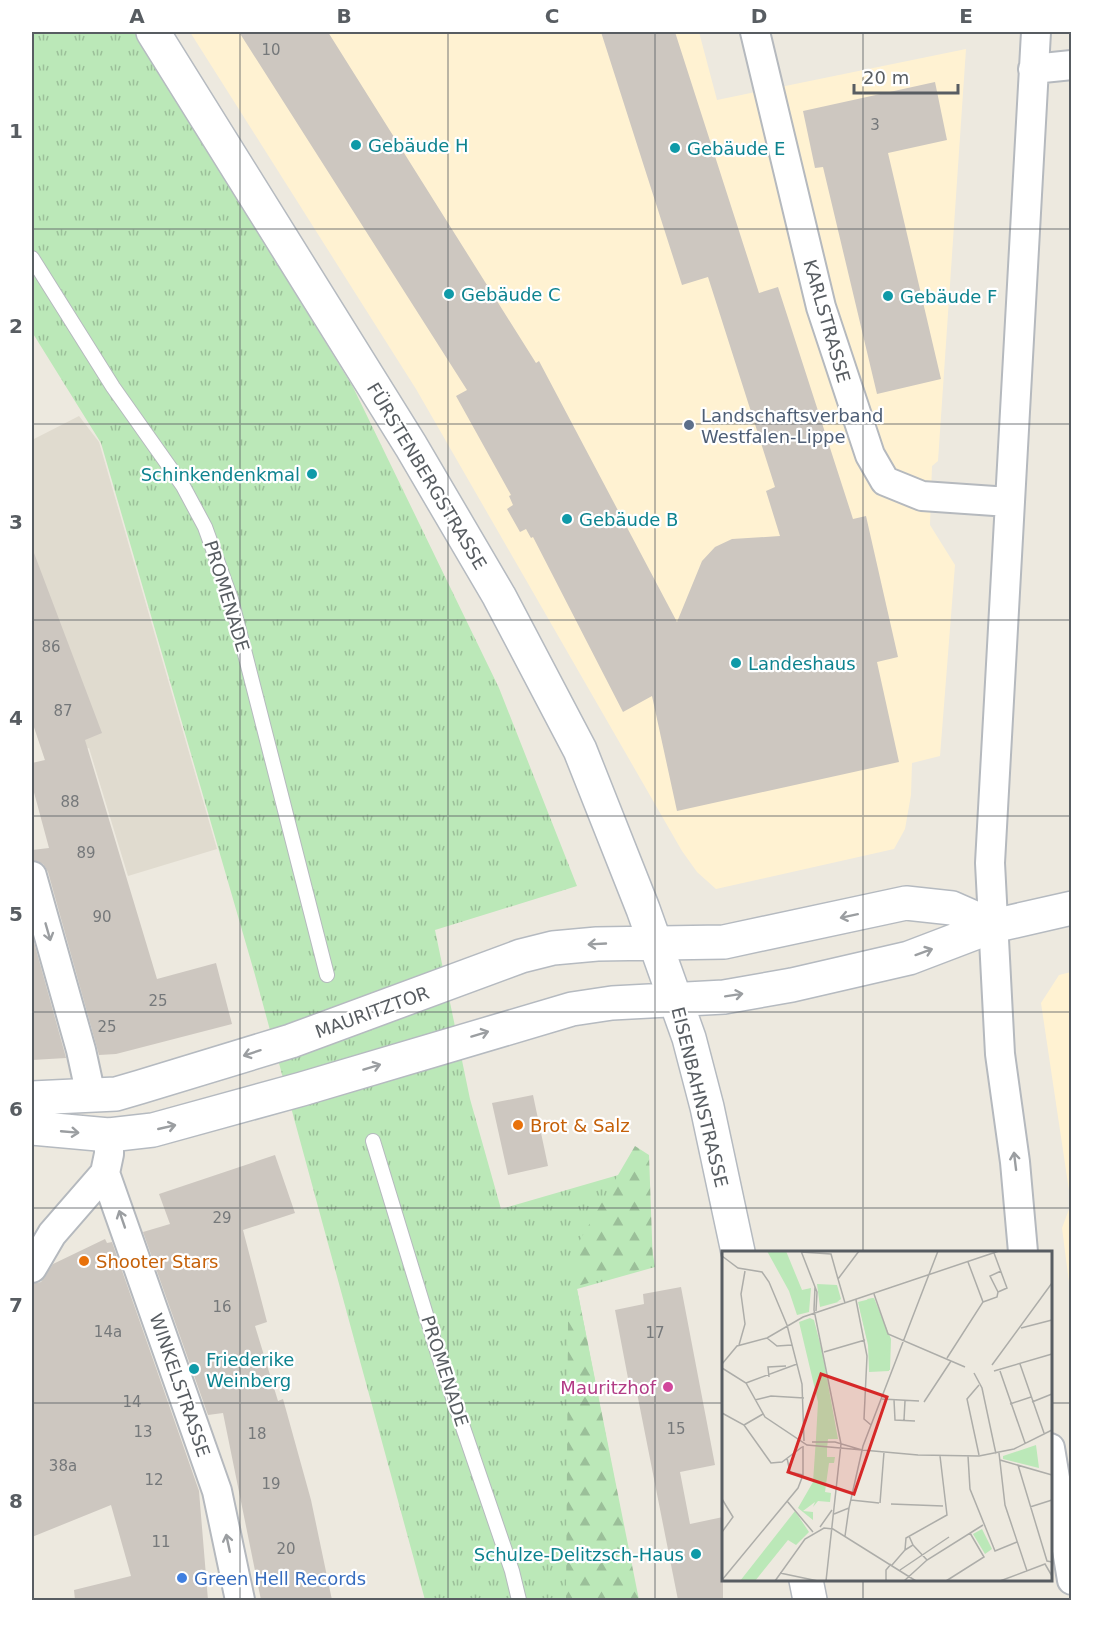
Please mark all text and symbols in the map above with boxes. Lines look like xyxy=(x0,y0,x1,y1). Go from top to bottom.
text: A xyxy=(129,4,145,28)
text: B xyxy=(336,4,352,28)
text: C xyxy=(545,4,559,28)
text: D xyxy=(751,4,767,28)
text: E xyxy=(959,4,973,28)
house number: 10 xyxy=(261,41,281,59)
scale bar xyxy=(854,57,958,95)
text: 20 m xyxy=(863,67,909,88)
house number: 3 xyxy=(870,116,880,134)
text: 1 xyxy=(9,119,23,143)
place label: Gebäude H xyxy=(368,135,469,156)
marker: Gebäude H xyxy=(349,138,363,152)
place label: Gebäude E xyxy=(687,138,785,159)
marker: Gebäude E xyxy=(668,141,682,155)
street label: KARLSTRASSE xyxy=(799,257,855,385)
place label: Gebäude C xyxy=(461,284,561,305)
place label: Gebäude F xyxy=(900,286,997,307)
marker: Gebäude C xyxy=(442,287,456,301)
marker: Gebäude F xyxy=(881,289,895,303)
text: 2 xyxy=(9,314,23,338)
street label: FÜRSTENBERGSTRASSE xyxy=(363,379,491,573)
place label: Landschaftsverband Westfalen-Lippe xyxy=(701,405,883,447)
marker: Landschaftsverband Westfalen-Lippe xyxy=(682,418,696,432)
place label: Schinkendenkmal xyxy=(141,464,300,485)
marker: Schinkendenkmal xyxy=(305,467,319,481)
place label: Gebäude B xyxy=(579,509,678,530)
text: 3 xyxy=(9,510,23,534)
marker: Gebäude B xyxy=(560,512,574,526)
street label: PROMENADE xyxy=(200,538,254,654)
house number: 86 xyxy=(41,638,61,656)
place label: Landeshaus xyxy=(748,653,856,674)
marker: Landeshaus xyxy=(729,656,743,670)
house number: 87 xyxy=(53,702,73,720)
text: 4 xyxy=(9,706,23,730)
house number: 88 xyxy=(60,793,80,811)
house number: 89 xyxy=(76,844,96,862)
text: 5 xyxy=(9,902,23,926)
house number: 90 xyxy=(92,908,112,926)
one-way arrow xyxy=(839,911,859,922)
one-way arrow xyxy=(42,922,54,941)
one-way arrow xyxy=(588,939,608,950)
one-way arrow xyxy=(914,946,933,957)
street label: MAURITZTOR xyxy=(312,982,432,1042)
one-way arrow xyxy=(723,989,743,1000)
house number: 25 xyxy=(148,992,168,1010)
street label: EISENBAHNSTRASSE xyxy=(667,1005,733,1189)
house number: 25 xyxy=(97,1018,117,1036)
one-way arrow xyxy=(470,1028,489,1039)
one-way arrow xyxy=(243,1048,262,1059)
one-way arrow xyxy=(362,1061,381,1072)
text: 6 xyxy=(9,1097,23,1121)
place label: Brot & Salz xyxy=(530,1115,630,1136)
marker: Brot & Salz xyxy=(511,1118,525,1132)
one-way arrow xyxy=(157,1120,176,1132)
one-way arrow xyxy=(60,1127,80,1138)
one-way arrow xyxy=(1009,1151,1020,1171)
house number: 29 xyxy=(212,1209,232,1227)
one-way arrow xyxy=(115,1210,126,1229)
place label: Shooter Stars xyxy=(96,1251,218,1272)
inset map xyxy=(722,1251,1052,1581)
marker: Shooter Stars xyxy=(77,1254,91,1268)
text: 7 xyxy=(9,1293,23,1317)
house number: 16 xyxy=(212,1298,232,1316)
street label: WINKELSTRASSE xyxy=(146,1310,214,1460)
street label: PROMENADE xyxy=(417,1313,473,1429)
house number: 14a xyxy=(94,1323,122,1341)
house number: 17 xyxy=(645,1324,665,1342)
place label: Friederike Weinberg xyxy=(206,1349,294,1391)
marker: Friederike Weinberg xyxy=(187,1362,201,1376)
place label: Mauritzhof xyxy=(560,1377,657,1398)
marker: Mauritzhof xyxy=(661,1380,675,1394)
house number: 14 xyxy=(122,1393,142,1411)
house number: 15 xyxy=(666,1420,686,1438)
house number: 13 xyxy=(133,1423,153,1441)
house number: 18 xyxy=(247,1425,267,1443)
house number: 38a xyxy=(49,1457,77,1475)
house number: 12 xyxy=(144,1471,164,1489)
house number: 19 xyxy=(261,1475,281,1493)
text: 8 xyxy=(9,1489,23,1513)
house number: 11 xyxy=(151,1533,171,1551)
one-way arrow xyxy=(222,1534,233,1554)
house number: 20 xyxy=(276,1540,296,1558)
place label: Schulze-Delitzsch-Haus xyxy=(474,1544,684,1565)
marker: Schulze-Delitzsch-Haus xyxy=(689,1547,703,1561)
place label: Green Hell Records xyxy=(194,1568,366,1589)
marker: Green Hell Records xyxy=(175,1571,189,1585)

